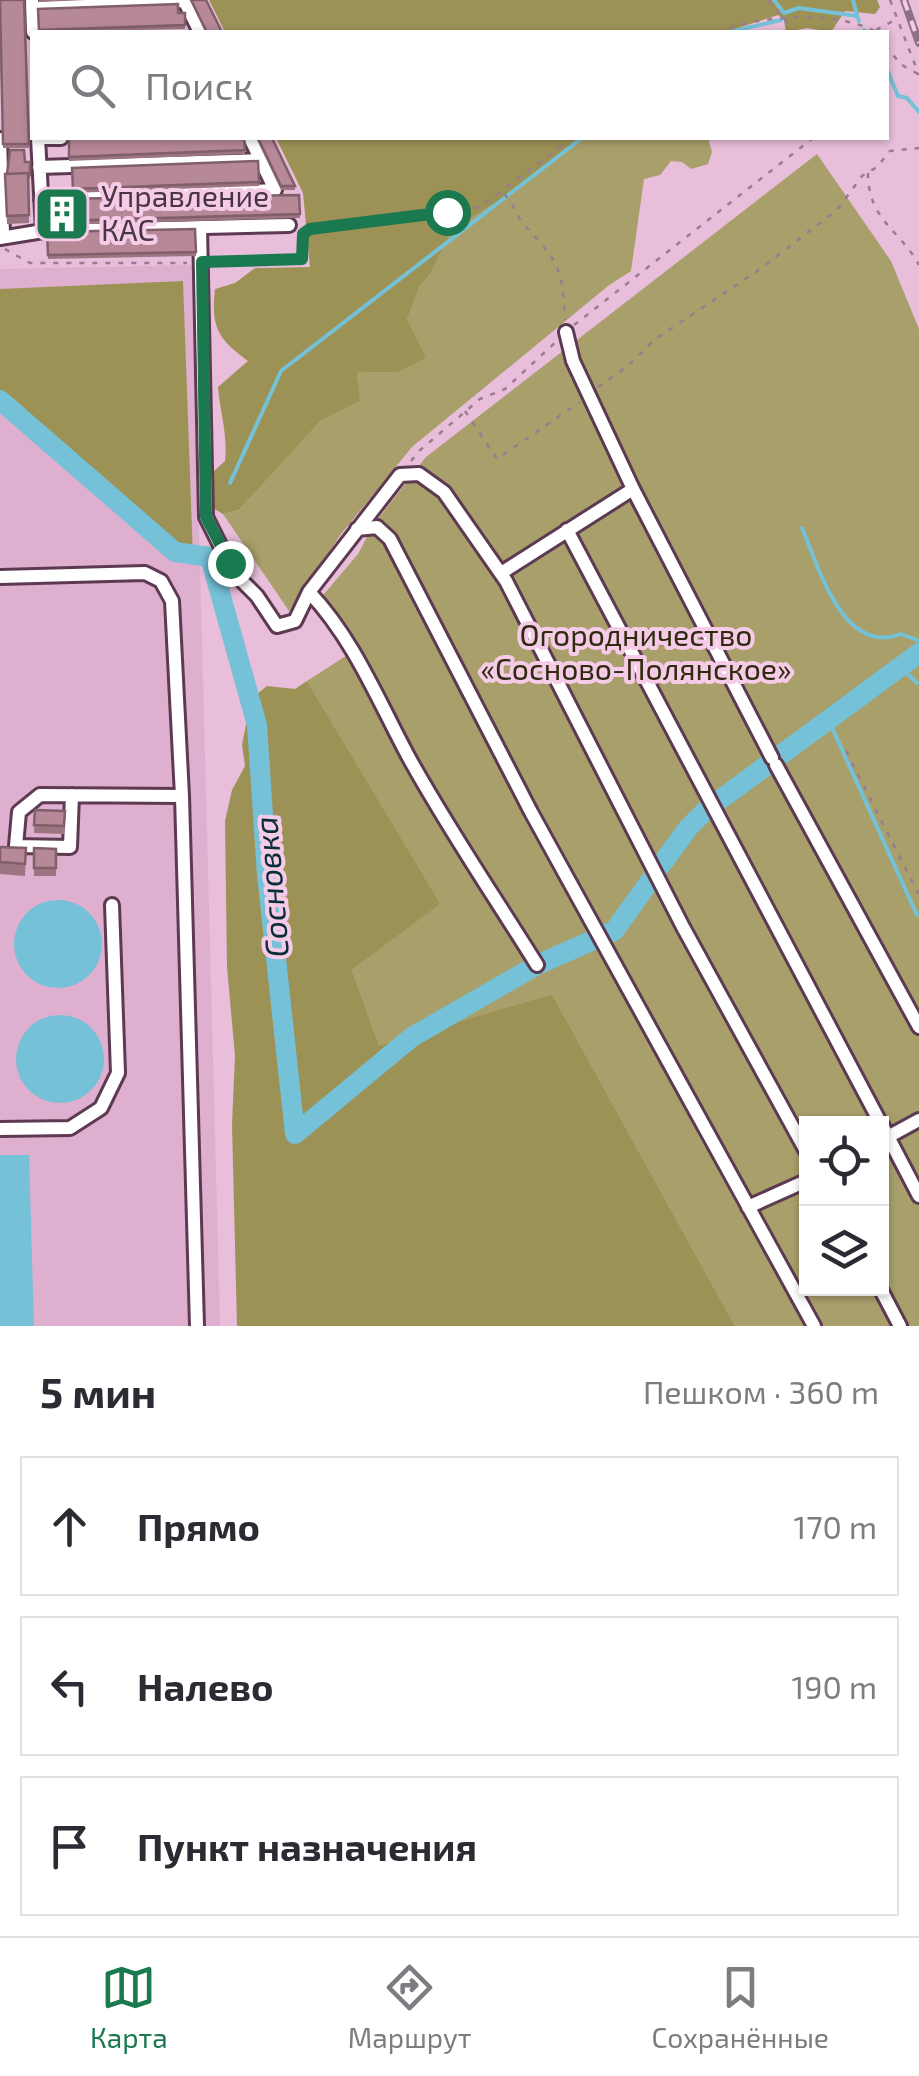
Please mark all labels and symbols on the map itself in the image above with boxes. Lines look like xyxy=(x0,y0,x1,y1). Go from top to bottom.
place label: Управление КАС xyxy=(101,177,269,247)
building icon: Управление КАС xyxy=(32,184,92,244)
route start xyxy=(425,190,471,236)
route end xyxy=(208,541,254,587)
park label: Огородничество «Сосново-Полянское» xyxy=(480,616,792,686)
water label: Сосновка xyxy=(245,815,295,959)

